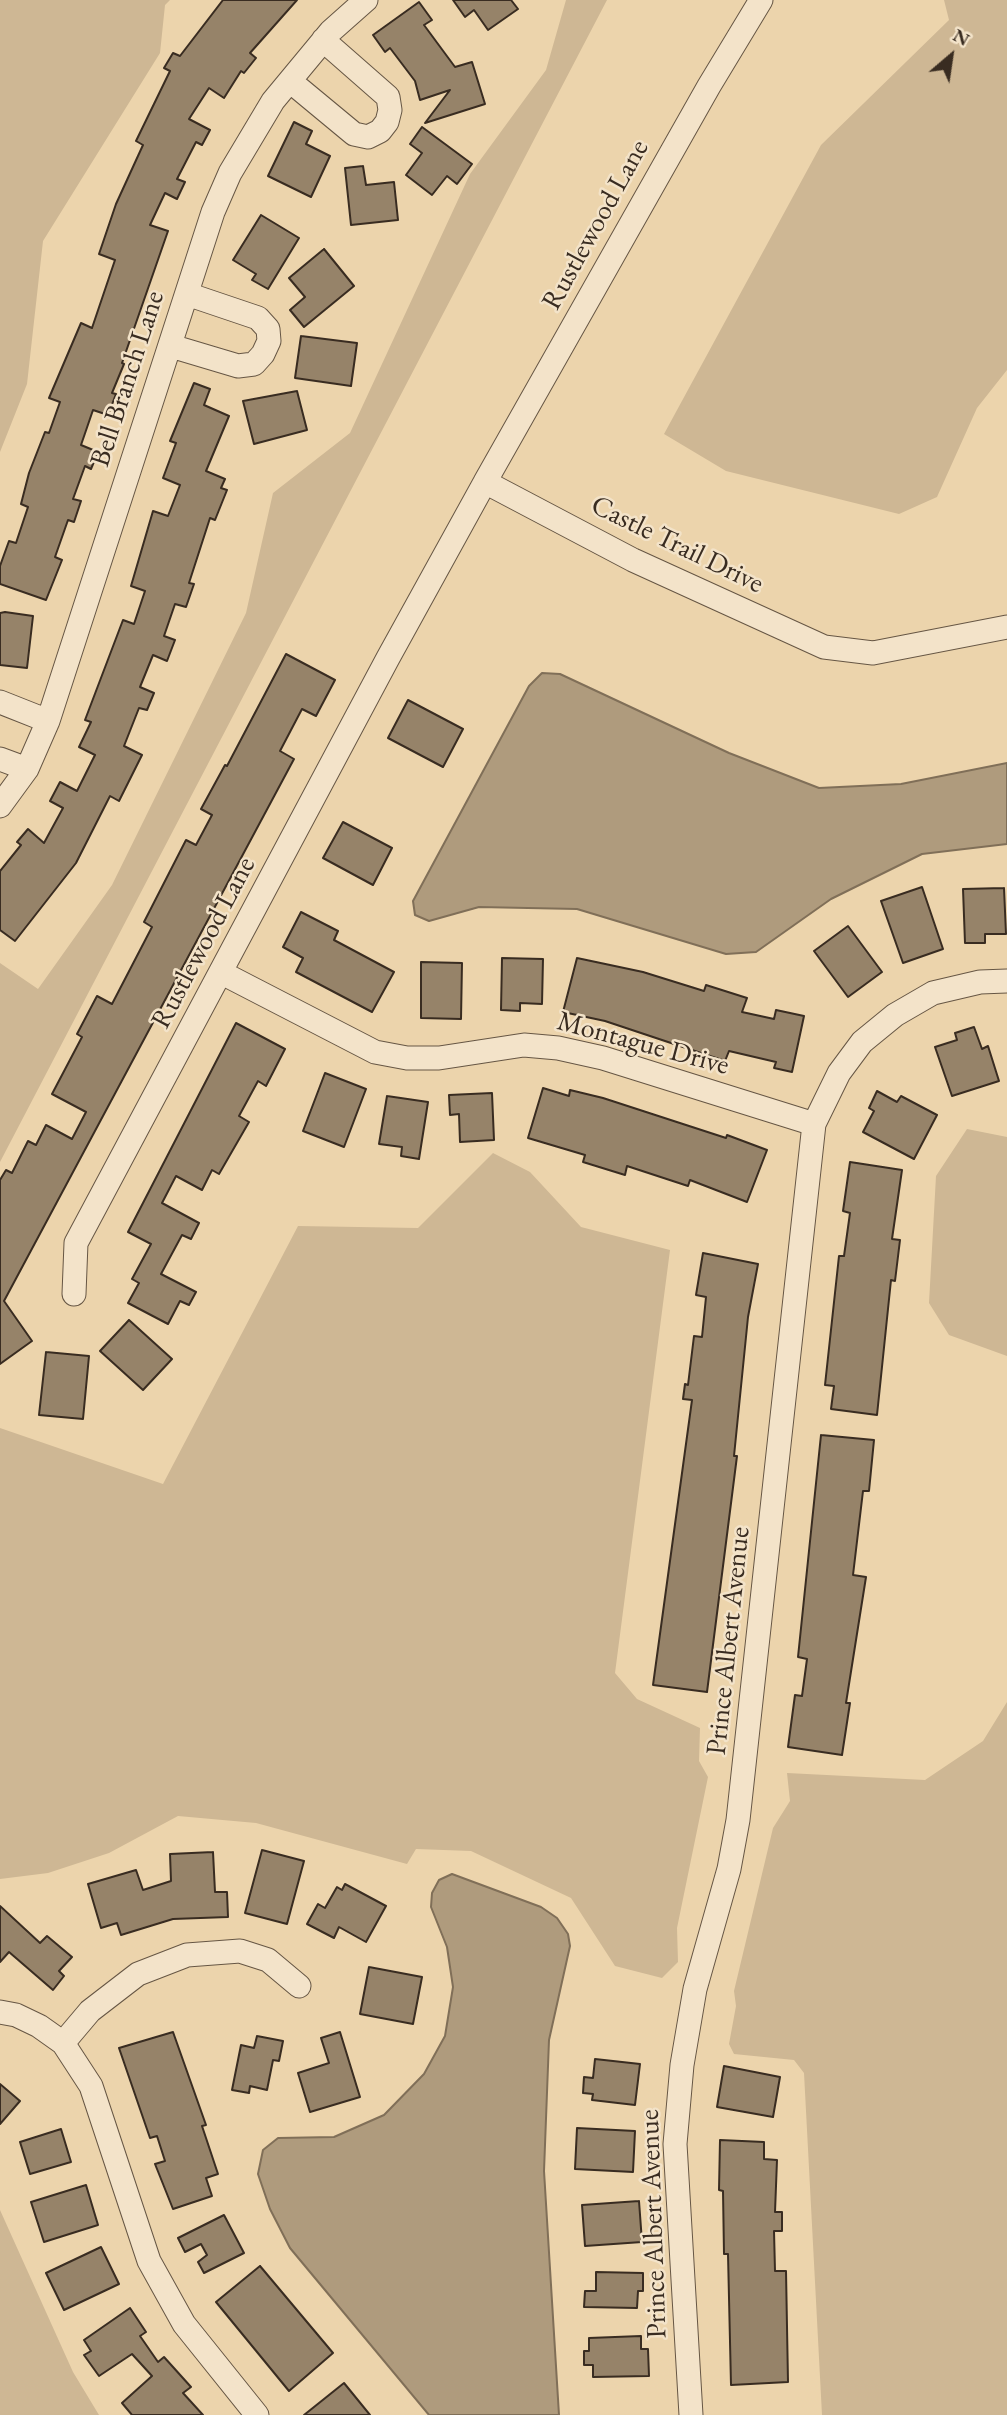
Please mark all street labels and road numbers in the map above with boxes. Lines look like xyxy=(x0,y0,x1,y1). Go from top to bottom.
street label: Rustlewood Lane xyxy=(535,134,657,316)
street label: Bell Branch Lane xyxy=(84,287,172,471)
street label: Castle Trail Drive xyxy=(585,489,769,601)
street label: Rustlewood Lane xyxy=(145,852,263,1034)
street label: Montague Drive xyxy=(553,1005,733,1083)
street label: Prince Albert Avenue xyxy=(700,1525,758,1757)
street label: Prince Albert Avenue xyxy=(633,2109,675,2339)

